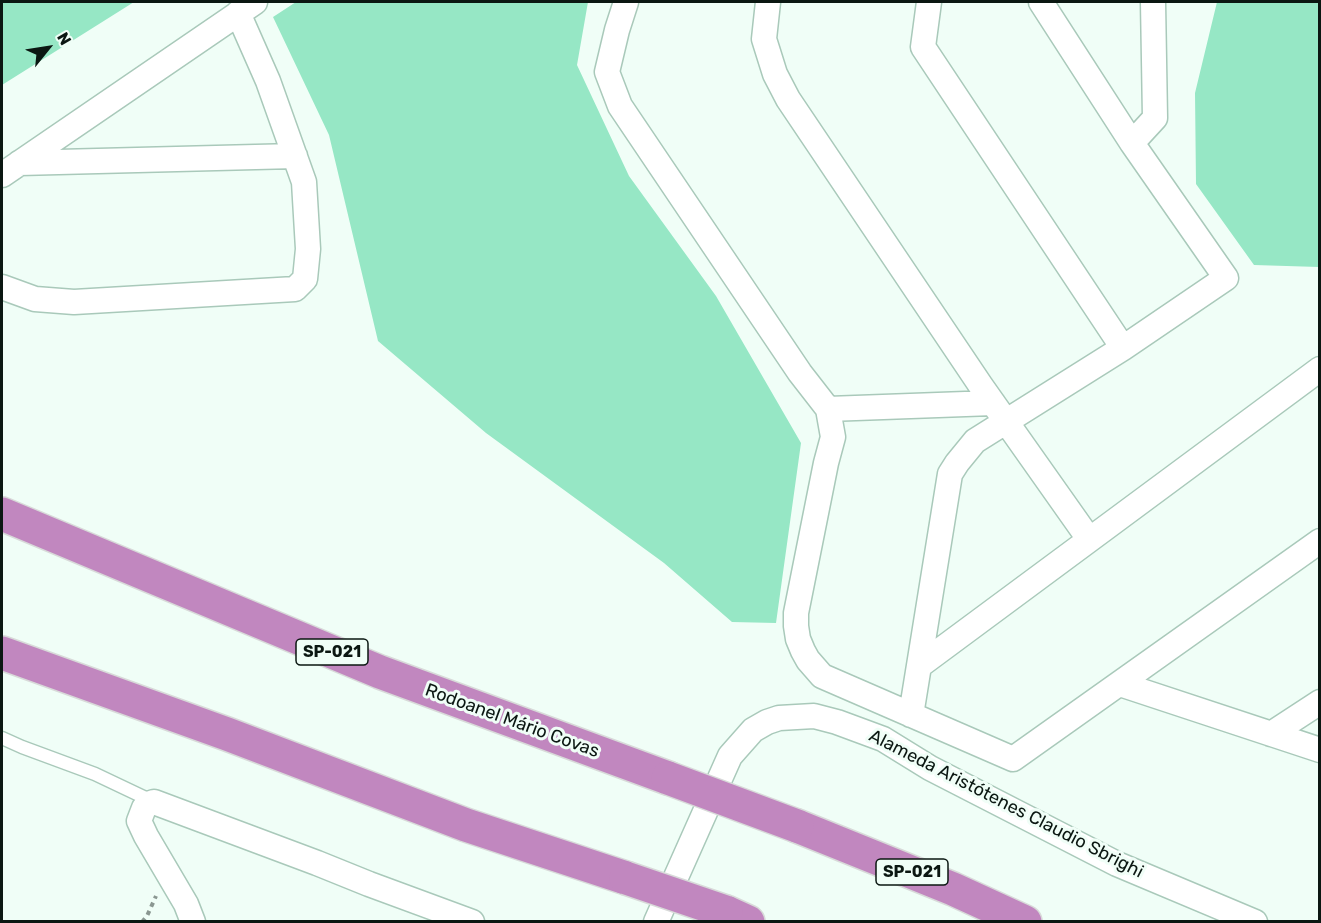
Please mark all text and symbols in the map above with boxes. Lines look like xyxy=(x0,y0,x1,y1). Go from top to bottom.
north arrow xyxy=(18,18,78,78)
text: N xyxy=(53,29,75,48)
road number: SP-021 xyxy=(296,639,368,665)
street label: Rodoanel Mário Covas xyxy=(422,679,602,763)
street label: Alameda Aristótenes Claudio Sbrighi xyxy=(865,725,1147,883)
road number: SP-021 xyxy=(876,859,948,885)

